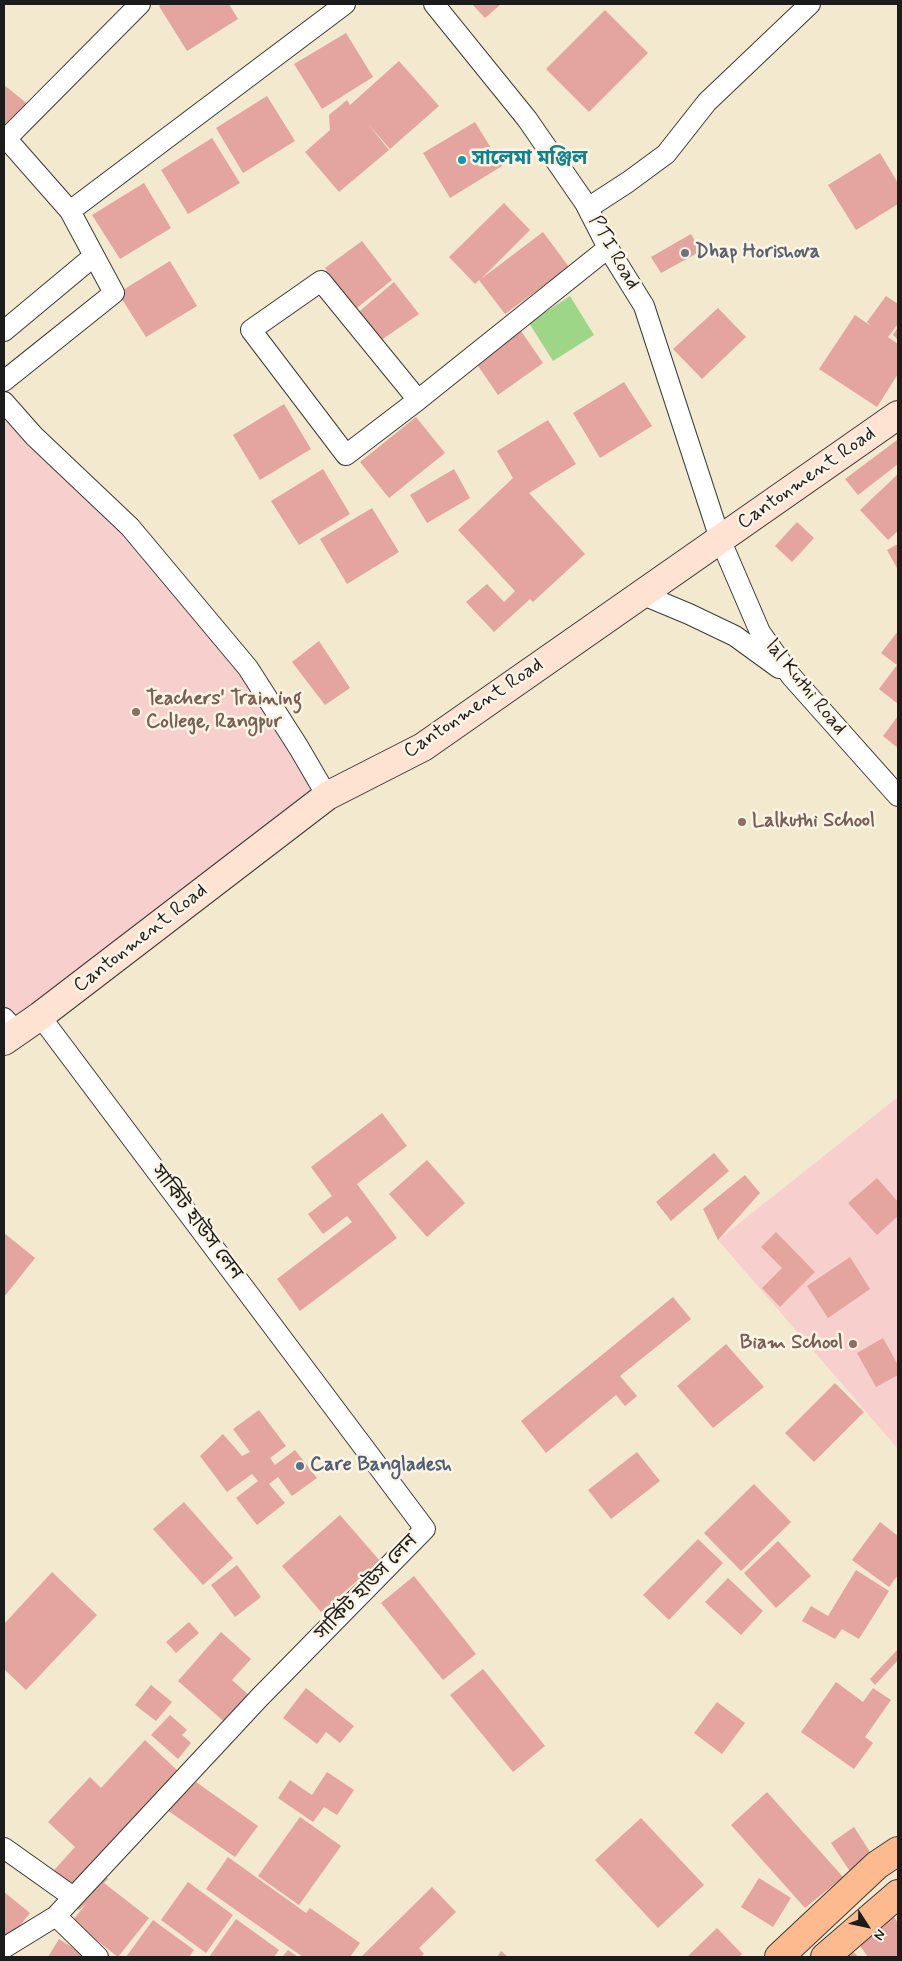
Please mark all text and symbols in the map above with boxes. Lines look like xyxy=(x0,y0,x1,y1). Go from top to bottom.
place label: সালেমা মঞ্জিল xyxy=(472,148,587,172)
marker: সালেমা মঞ্জিল xyxy=(456,154,468,166)
street label: PTI Road xyxy=(582,212,644,294)
place label: Dhap Horishova xyxy=(695,241,820,265)
marker: Dhap Horishova xyxy=(679,247,691,259)
street label: Cantonment Road xyxy=(733,422,881,536)
street label: lal Kuthi Road xyxy=(759,636,851,740)
street label: Cantonment Road xyxy=(400,653,548,765)
place label: Teachers' Training College, Rangpur xyxy=(146,688,302,735)
marker: Teachers' Training College, Rangpur xyxy=(130,706,142,718)
place label: Lalkuthi School xyxy=(752,810,875,834)
marker: Lalkuthi School xyxy=(736,816,748,828)
street label: Cantonment Road xyxy=(69,879,213,999)
street label: সার্কিট হাউস লেন xyxy=(145,1161,247,1285)
place label: Biam School xyxy=(740,1332,843,1356)
marker: Biam School xyxy=(847,1338,859,1350)
place label: Care Bangladesh xyxy=(310,1454,452,1478)
marker: Care Bangladesh xyxy=(294,1460,306,1472)
street label: সার্কিট হাউস লেন xyxy=(311,1530,423,1646)
north arrow xyxy=(842,1901,892,1951)
text: N xyxy=(869,1926,889,1944)

